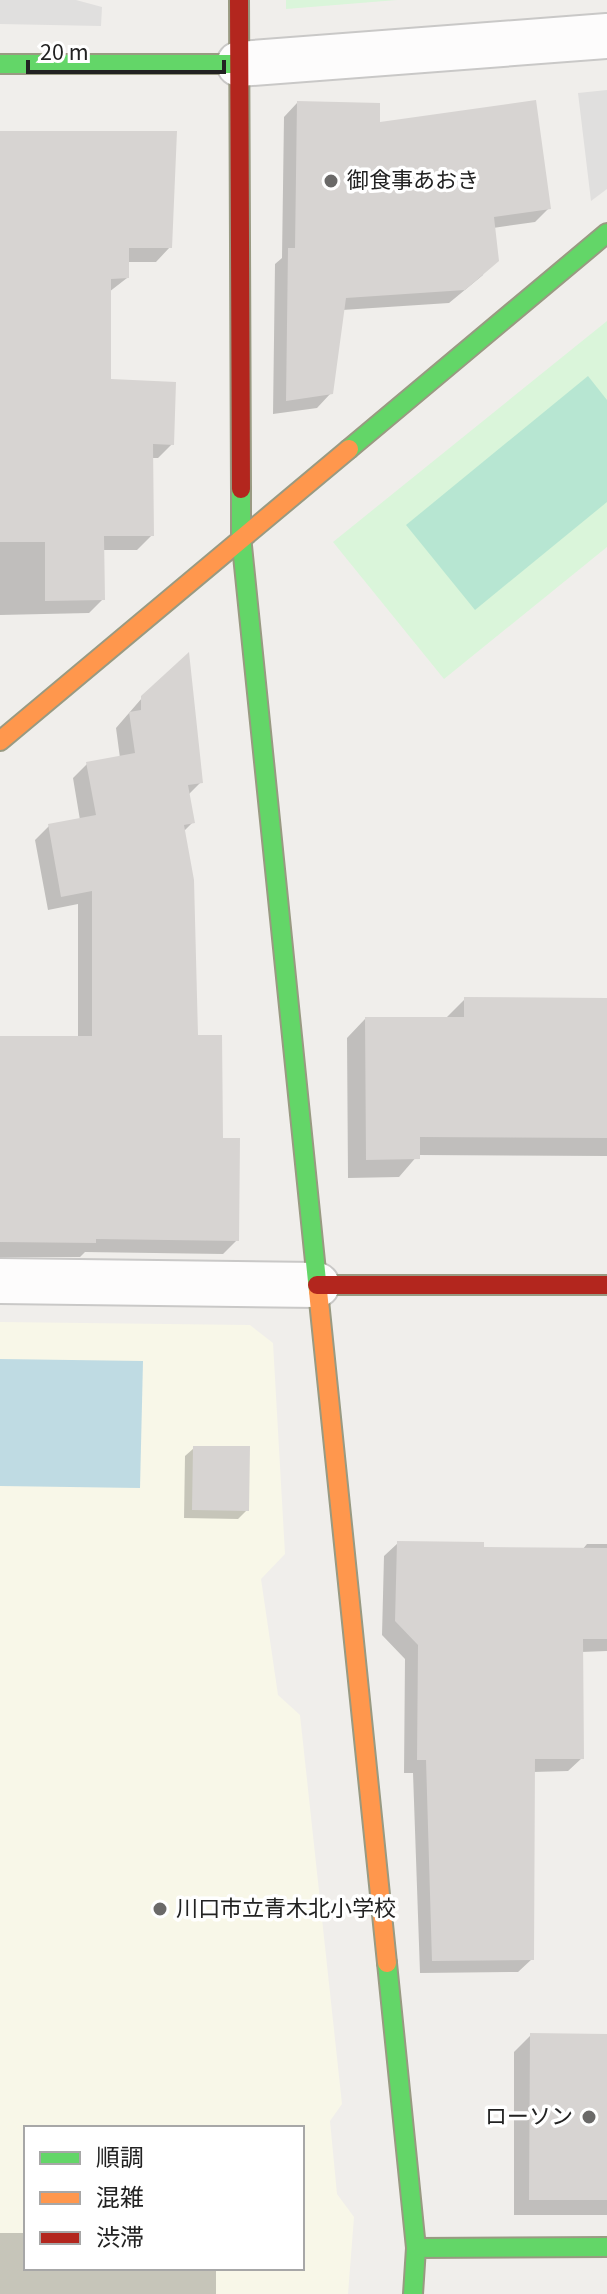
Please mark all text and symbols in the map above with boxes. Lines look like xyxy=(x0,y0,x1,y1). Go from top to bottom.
scale bar xyxy=(28,24,224,74)
text: 20 m xyxy=(40,35,89,70)
place label: 御食事あおき xyxy=(347,165,479,197)
marker: 御食事あおき xyxy=(322,172,340,190)
place label: 川口市立青木北小学校 xyxy=(176,1893,396,1925)
marker: 川口市立青木北小学校 xyxy=(151,1900,169,1918)
place label: ローソン xyxy=(485,2101,573,2133)
marker: ローソン xyxy=(580,2108,598,2126)
legend xyxy=(24,2126,304,2270)
text: 順調 xyxy=(96,2141,144,2176)
text: 混雑 xyxy=(96,2181,144,2216)
text: 渋滞 xyxy=(96,2221,144,2256)

